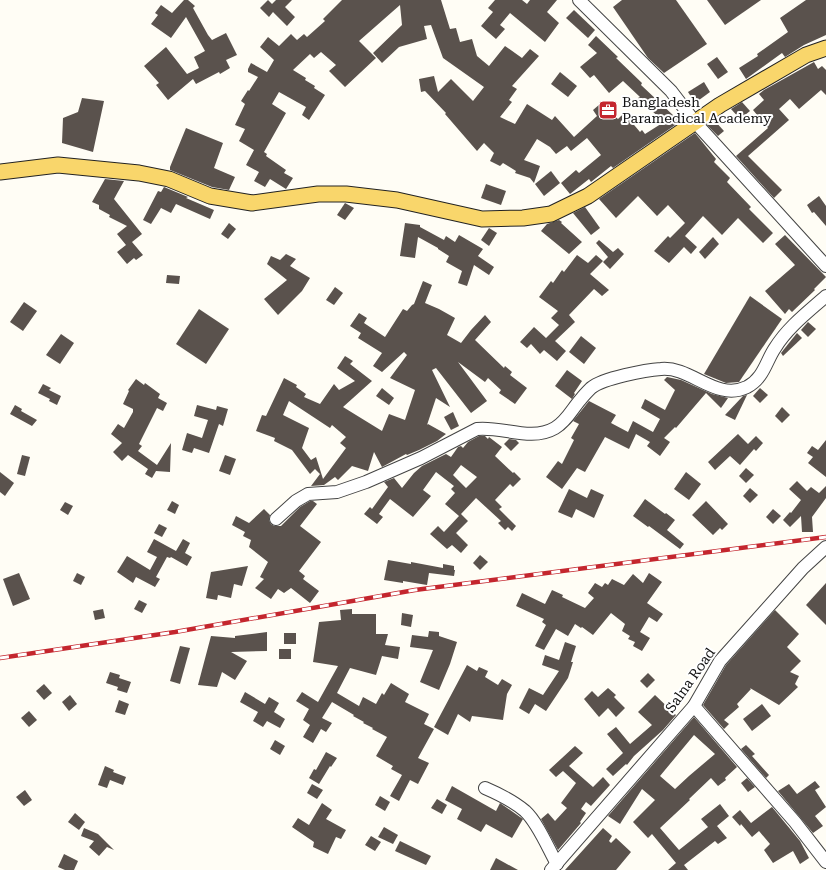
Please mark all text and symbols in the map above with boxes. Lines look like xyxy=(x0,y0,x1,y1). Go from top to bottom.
place label: Bangladesh Paramedical Academy xyxy=(622,94,772,126)
office icon: Bangladesh Paramedical Academy xyxy=(597,99,619,121)
street label: Salna Road xyxy=(662,645,718,715)

